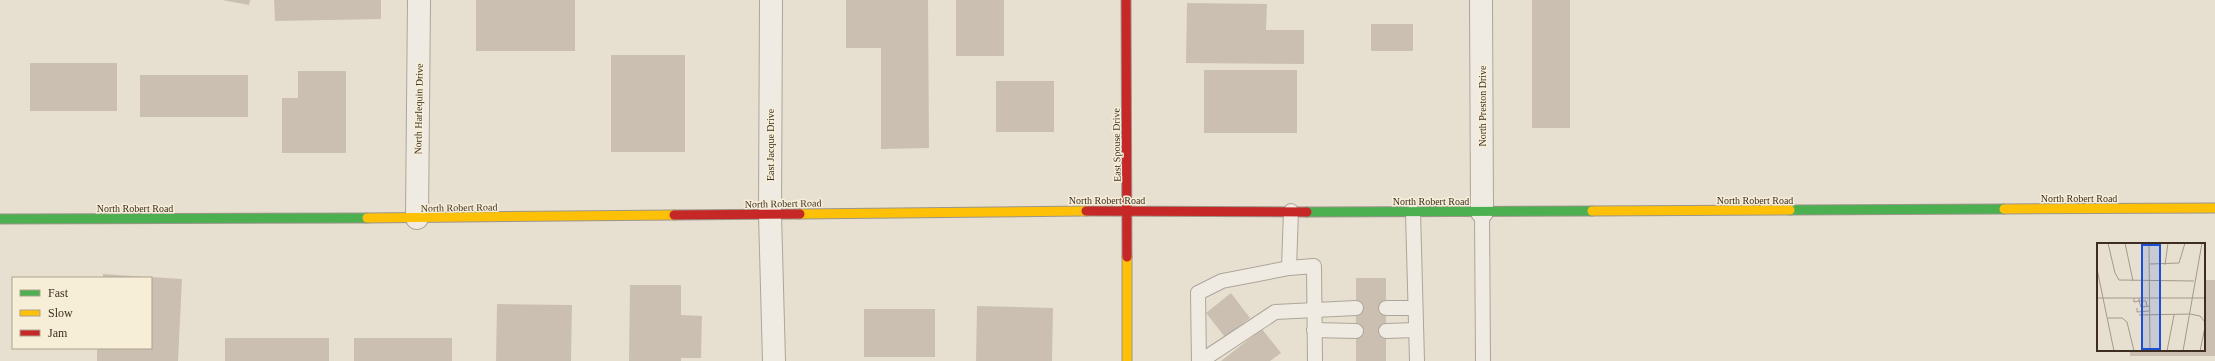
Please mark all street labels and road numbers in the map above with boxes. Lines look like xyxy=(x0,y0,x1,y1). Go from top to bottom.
street label: North Harlequin Drive xyxy=(412,63,425,155)
street label: North Preston Drive xyxy=(1477,65,1488,147)
street label: East Spouse Drive xyxy=(1110,107,1123,182)
street label: East Jacque Drive xyxy=(765,108,776,181)
street label: North Robert Road xyxy=(2041,193,2117,204)
street label: North Robert Road xyxy=(1069,195,1145,206)
street label: North Robert Road xyxy=(1717,195,1793,206)
street label: North Robert Road xyxy=(1393,196,1469,207)
street label: North Robert Road xyxy=(745,197,821,210)
street label: North Robert Road xyxy=(421,201,497,214)
street label: North Robert Road xyxy=(97,203,173,214)

